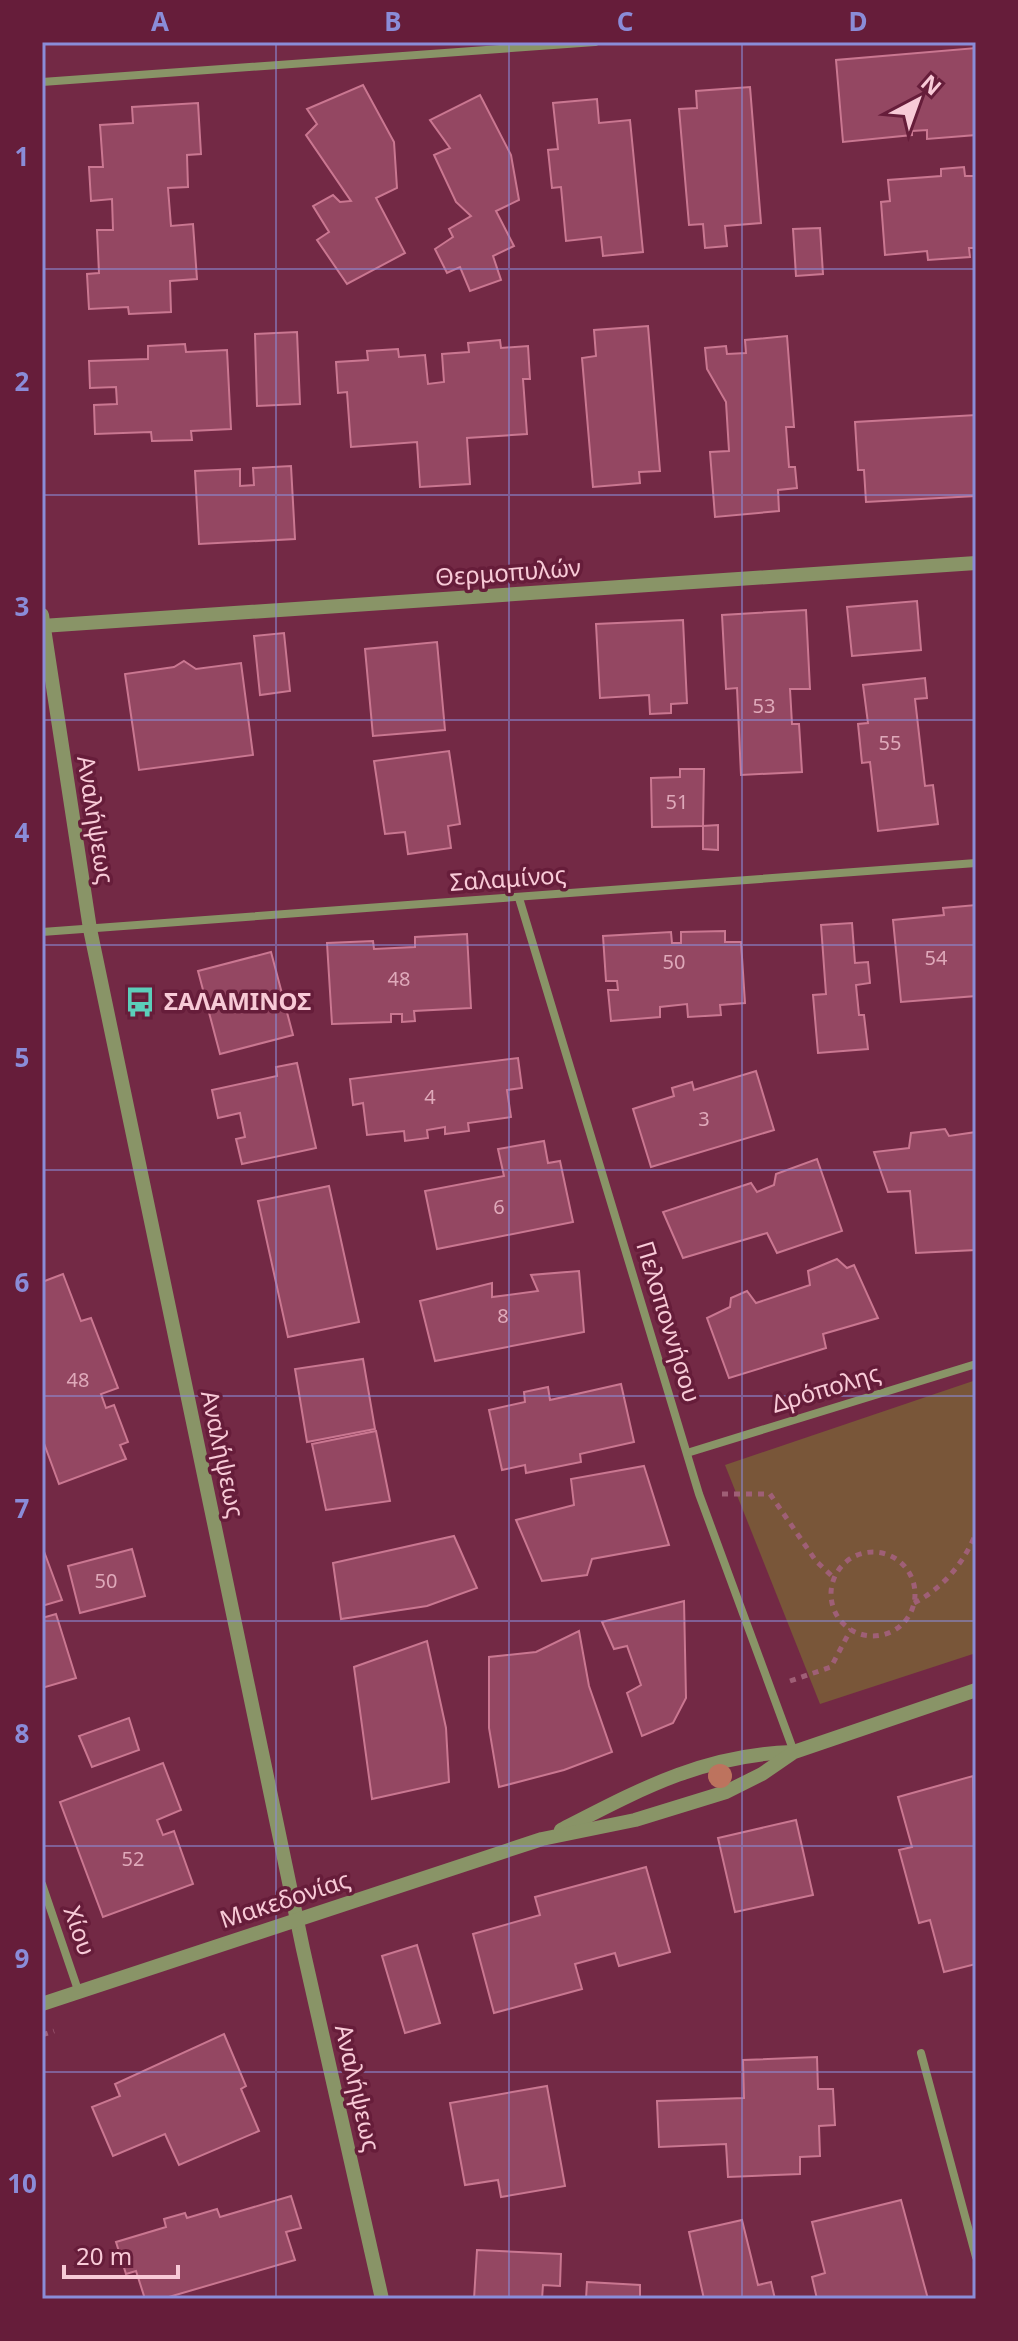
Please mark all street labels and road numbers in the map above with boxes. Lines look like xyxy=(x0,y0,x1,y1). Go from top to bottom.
street label: Θερμοπυλών xyxy=(434,550,582,593)
street label: Αναλήψεως xyxy=(70,753,123,886)
street label: Σαλαμίνος xyxy=(449,857,567,898)
street label: Πελοποννήσου xyxy=(629,1237,710,1406)
street label: Δρόπολης xyxy=(767,1355,884,1420)
street label: Αναλήψεως xyxy=(194,1387,253,1520)
street label: Μακεδονίας xyxy=(215,1862,354,1935)
street label: Χίου xyxy=(57,1901,104,1960)
street label: Αναλήψεως xyxy=(328,2021,389,2154)

